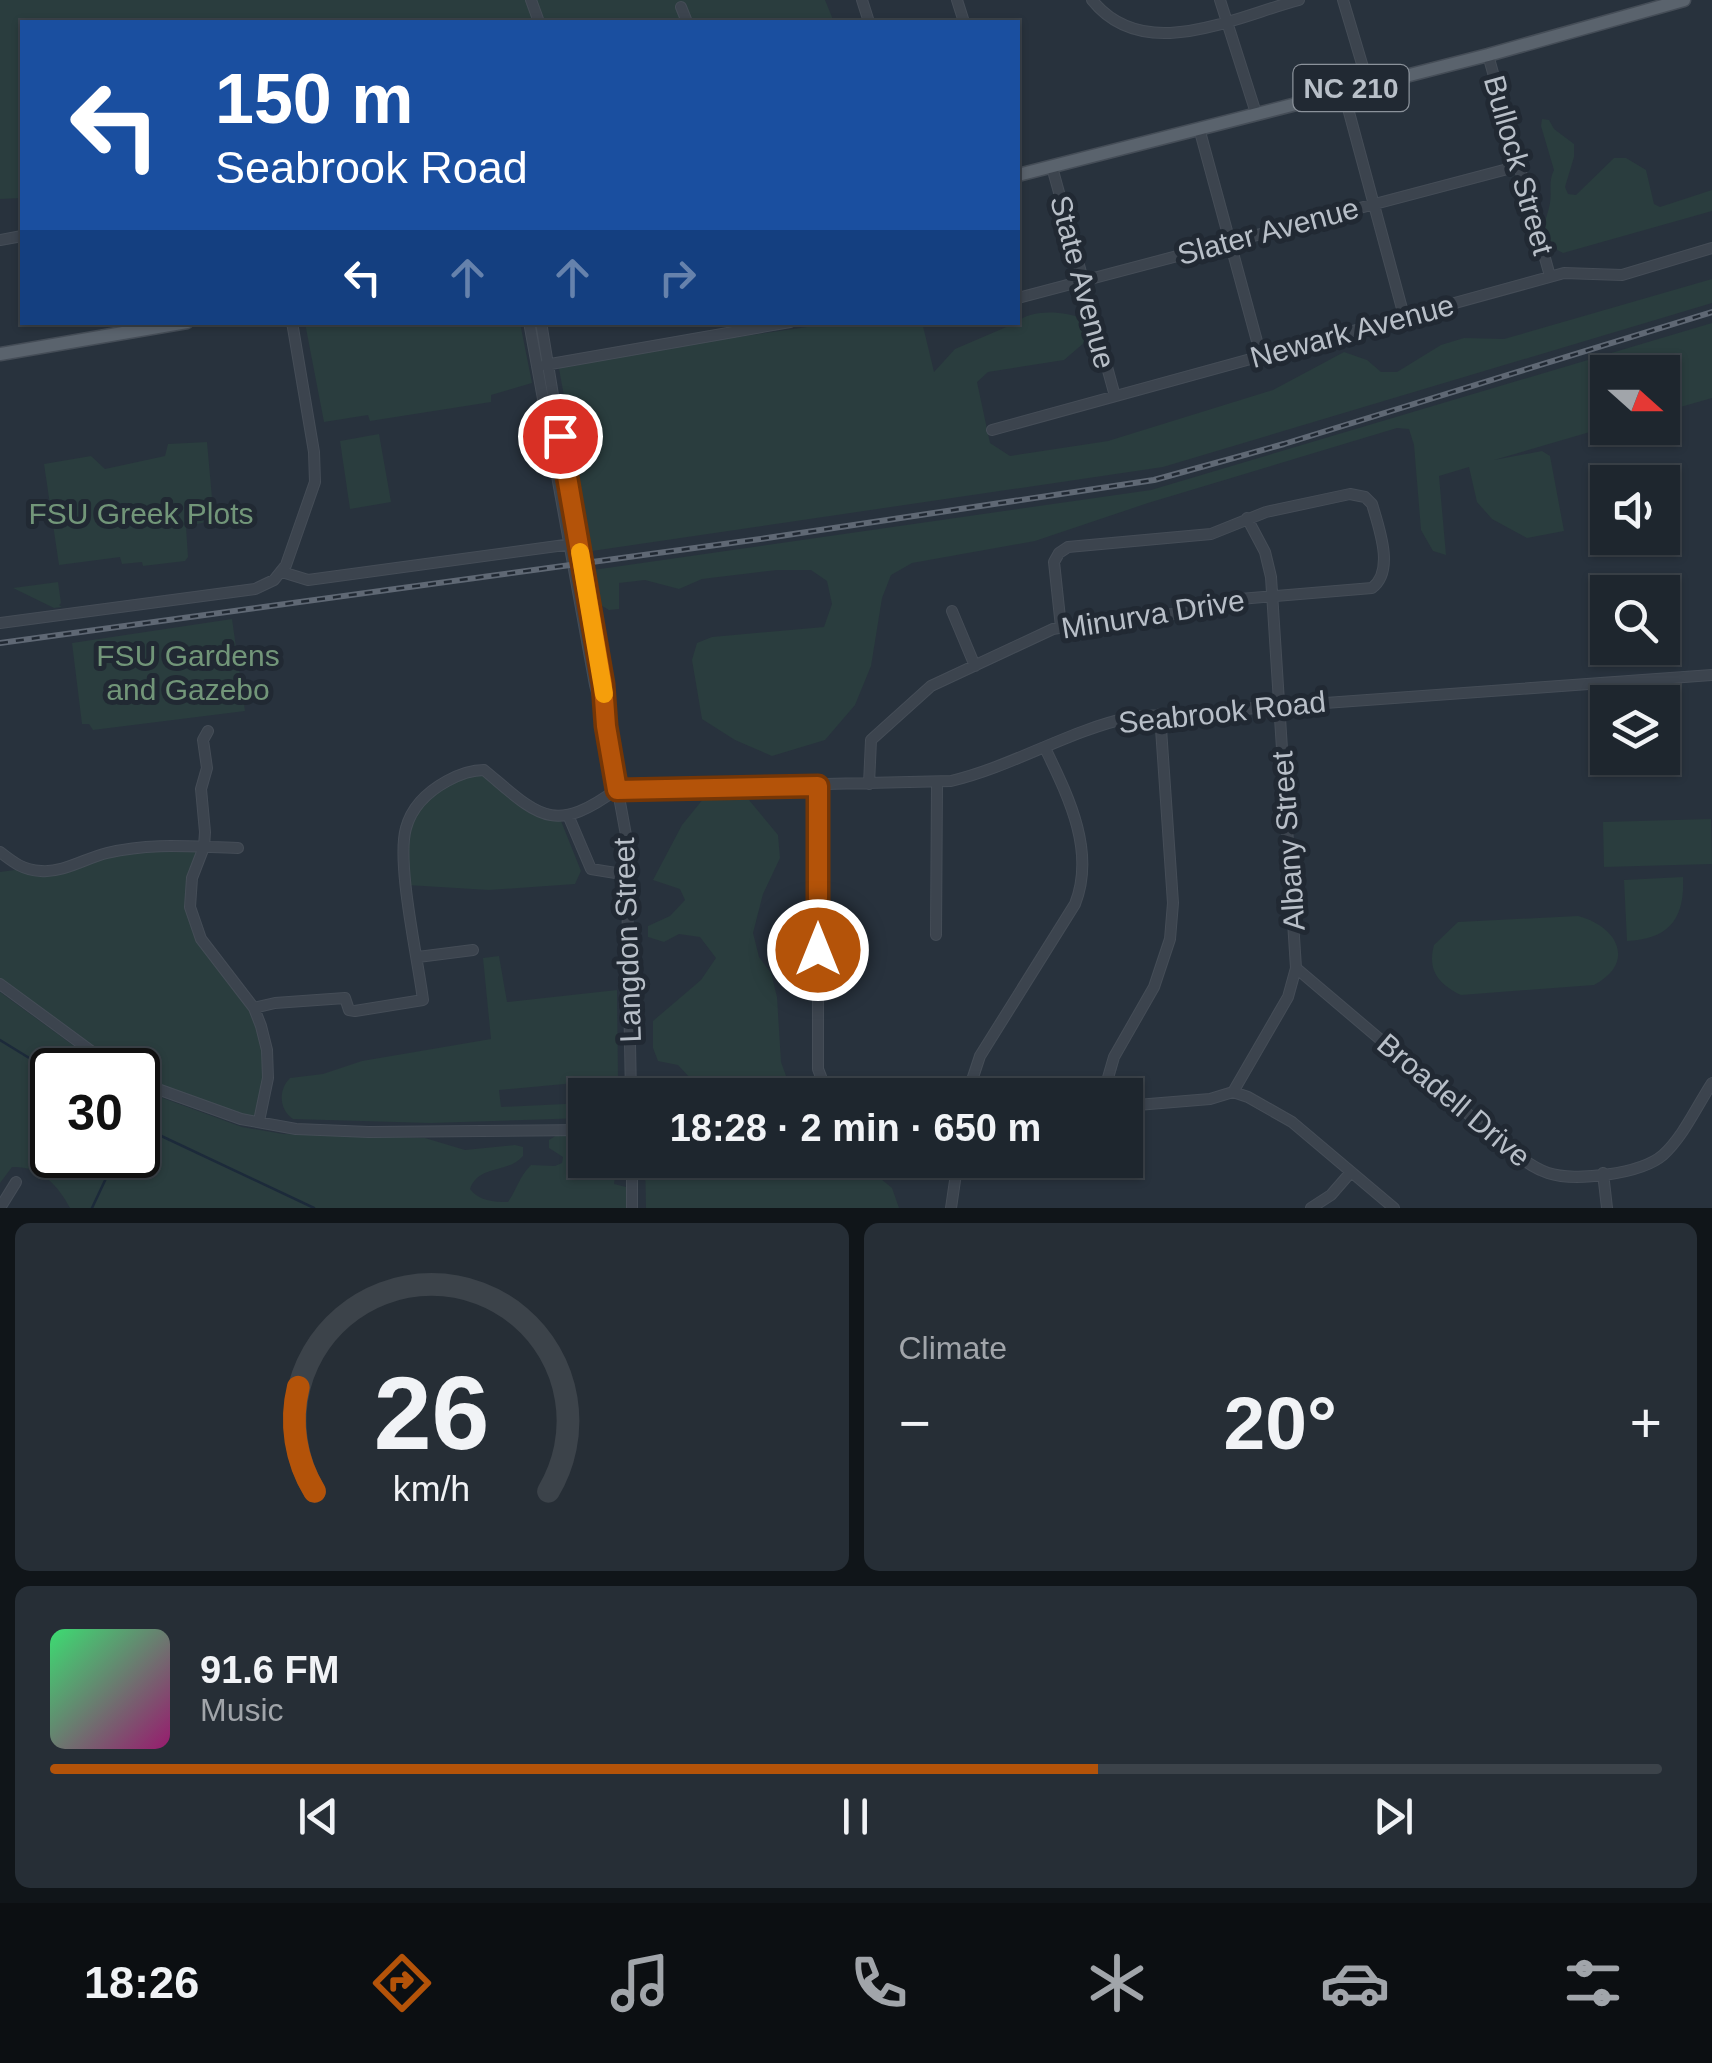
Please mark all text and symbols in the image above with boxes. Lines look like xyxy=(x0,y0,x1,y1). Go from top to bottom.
icon: left xyxy=(50,60,180,190)
text: 150 m xyxy=(215,60,413,138)
road number: NC 210 xyxy=(1294,65,1408,111)
street label: Bullock Street xyxy=(1478,71,1561,259)
text: Seabrook Road xyxy=(215,142,528,193)
street label: Slater Avenue xyxy=(1174,191,1362,271)
street label: State Avenue xyxy=(1044,192,1122,372)
icon: left xyxy=(335,250,390,305)
icon: ahead xyxy=(440,250,495,305)
icon: ahead xyxy=(545,250,600,305)
icon: right xyxy=(650,250,705,305)
street label: Newark Avenue xyxy=(1247,288,1457,374)
north arrow xyxy=(1590,355,1680,445)
map controls xyxy=(1590,355,1680,775)
pin xyxy=(518,394,603,479)
icon: arrive xyxy=(533,409,588,464)
button: sound xyxy=(1590,465,1680,555)
park label: FSU Greek Plots xyxy=(28,497,254,530)
button: search xyxy=(1590,575,1680,665)
street label: Minurva Drive xyxy=(1059,583,1247,645)
park label: FSU Gardens and Gazebo xyxy=(96,639,280,706)
street label: Seabrook Road xyxy=(1117,685,1327,739)
button: layers xyxy=(1590,685,1680,775)
street label: Albany Street xyxy=(1265,749,1311,932)
street label: Langdon Street xyxy=(607,836,647,1043)
position arrow xyxy=(766,898,870,1002)
street label: Broadell Drive xyxy=(1371,1027,1537,1173)
speed limit sign: 30 xyxy=(30,1048,160,1178)
text: 18:28 · 2 min · 650 m xyxy=(670,1107,1041,1149)
text: Climate xyxy=(899,1330,1007,1366)
text: 26 xyxy=(374,1355,490,1471)
text: 20° xyxy=(1224,1381,1337,1465)
text: − xyxy=(899,1392,931,1454)
text: + xyxy=(1630,1392,1662,1454)
text: km/h xyxy=(393,1469,470,1509)
text: 91.6 FM xyxy=(200,1649,339,1691)
text: Music xyxy=(200,1692,284,1728)
icon: previous xyxy=(291,1789,346,1844)
icon: pause xyxy=(828,1789,883,1844)
icon: next xyxy=(1366,1789,1421,1844)
icon: directions xyxy=(367,1948,437,2018)
icon: music xyxy=(605,1948,675,2018)
icon: phone xyxy=(844,1948,914,2018)
icon: climate xyxy=(1082,1948,1152,2018)
icon: car xyxy=(1320,1948,1390,2018)
icon: filters xyxy=(1558,1948,1628,2018)
text: 18:26 xyxy=(84,1957,199,2008)

